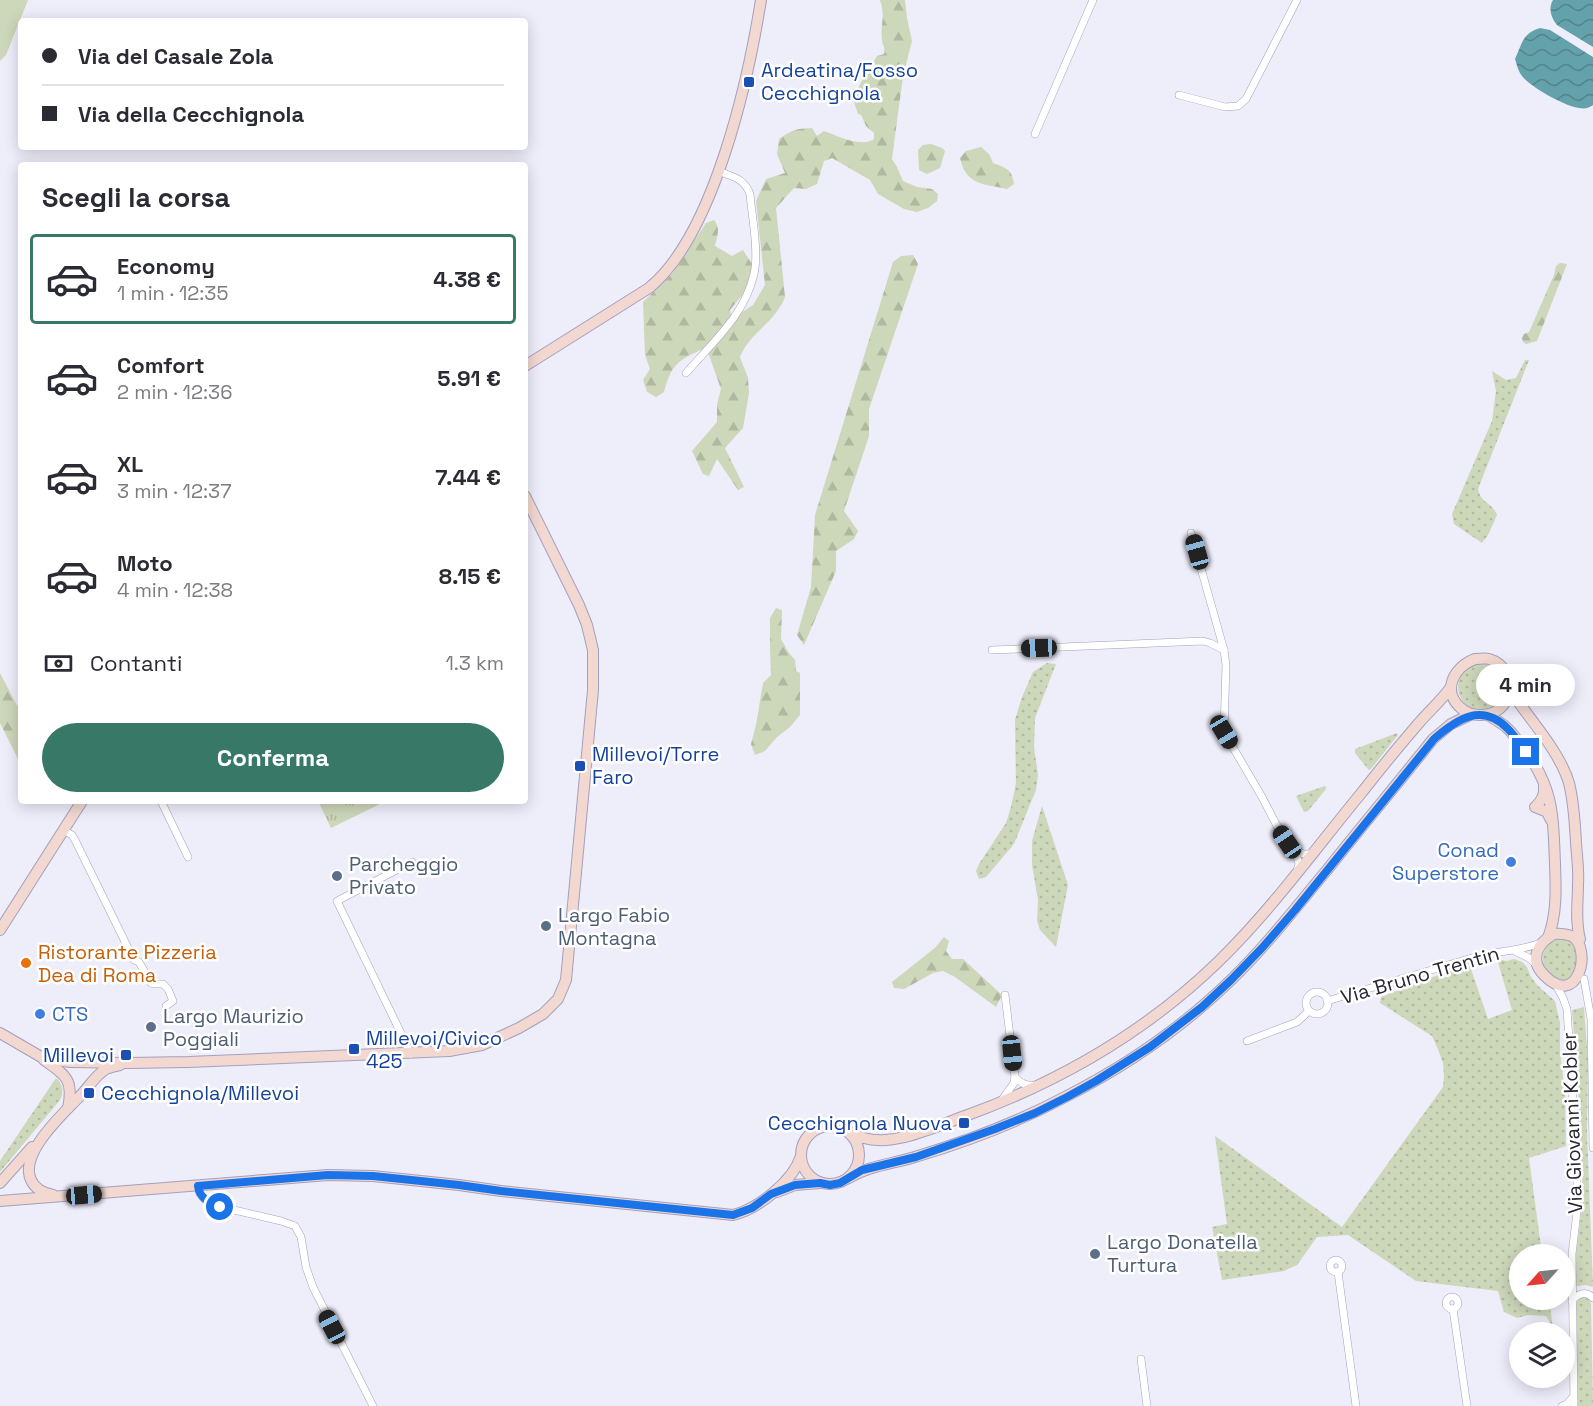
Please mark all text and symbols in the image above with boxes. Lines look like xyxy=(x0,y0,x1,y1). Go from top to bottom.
text: Via del Casale Zola xyxy=(78,42,274,70)
place label: Ardeatina/Fosso Cecchignola xyxy=(761,57,918,106)
marker: Ardeatina/Fosso Cecchignola xyxy=(742,75,756,89)
text: Via della Cecchignola xyxy=(78,100,304,128)
text: Scegli la corsa xyxy=(42,180,230,215)
icon: car xyxy=(45,252,99,306)
text: Economy xyxy=(117,252,215,280)
text: 4.38 € xyxy=(433,265,501,293)
text: 1 min · 12:35 xyxy=(117,280,228,306)
icon: car xyxy=(45,351,99,405)
text: Comfort xyxy=(117,351,205,379)
text: 5.91 € xyxy=(437,364,501,392)
text: 2 min · 12:36 xyxy=(117,379,232,405)
icon: car xyxy=(45,450,99,504)
text: XL xyxy=(117,450,143,478)
text: 7.44 € xyxy=(435,463,501,491)
text: 3 min · 12:37 xyxy=(117,478,231,504)
car xyxy=(1183,532,1211,572)
icon: car xyxy=(45,549,99,603)
text: Moto xyxy=(117,549,173,577)
text: 8.15 € xyxy=(439,562,501,590)
text: 4 min · 12:38 xyxy=(117,577,233,603)
car xyxy=(1021,638,1057,658)
icon: cash xyxy=(42,647,75,680)
text: Contanti xyxy=(90,649,182,677)
text: 1.3 km xyxy=(445,650,504,676)
callout: 4 min xyxy=(1476,665,1576,707)
text: 4 min xyxy=(1499,672,1552,698)
car xyxy=(1207,712,1241,752)
button: Conferma xyxy=(42,723,504,792)
route end xyxy=(1512,738,1539,765)
place label: Millevoi/Torre Faro xyxy=(592,741,719,790)
marker: Millevoi/Torre Faro xyxy=(573,759,587,773)
car xyxy=(1269,822,1305,862)
place label: Conad Superstore xyxy=(1392,837,1499,886)
place label: Parcheggio Privato xyxy=(349,851,458,900)
marker: Conad Superstore xyxy=(1504,855,1518,869)
marker: Parcheggio Privato xyxy=(330,869,344,883)
place label: Largo Fabio Montagna xyxy=(558,902,670,951)
marker: Largo Fabio Montagna xyxy=(539,919,553,933)
place label: Ristorante Pizzeria Dea di Roma xyxy=(38,939,217,988)
street label: Via Bruno Trentin xyxy=(1338,940,1502,1010)
marker: Ristorante Pizzeria Dea di Roma xyxy=(19,956,33,970)
place label: CTS xyxy=(52,1001,88,1027)
place label: Largo Maurizio Poggiali xyxy=(163,1003,304,1052)
marker: CTS xyxy=(33,1007,47,1021)
marker: Largo Maurizio Poggiali xyxy=(144,1020,158,1034)
place label: Millevoi/Civico 425 xyxy=(366,1025,502,1074)
street label: Via Giovanni Kobler xyxy=(1556,1032,1588,1214)
car xyxy=(1001,1034,1023,1072)
place label: Millevoi xyxy=(43,1042,114,1068)
marker: Millevoi/Civico 425 xyxy=(347,1042,361,1056)
marker: Millevoi xyxy=(119,1048,133,1062)
place label: Cecchignola/Millevoi xyxy=(101,1080,299,1106)
marker: Cecchignola/Millevoi xyxy=(82,1086,96,1100)
place label: Cecchignola Nuova xyxy=(768,1110,952,1136)
marker: Cecchignola Nuova xyxy=(957,1116,971,1130)
car xyxy=(65,1184,103,1206)
route start xyxy=(206,1193,233,1220)
place label: Largo Donatella Turtura xyxy=(1107,1229,1258,1278)
north arrow xyxy=(1509,1244,1575,1310)
map controls xyxy=(1509,1244,1575,1388)
marker: Largo Donatella Turtura xyxy=(1088,1247,1102,1261)
car xyxy=(316,1307,348,1347)
button: layers xyxy=(1509,1322,1575,1388)

